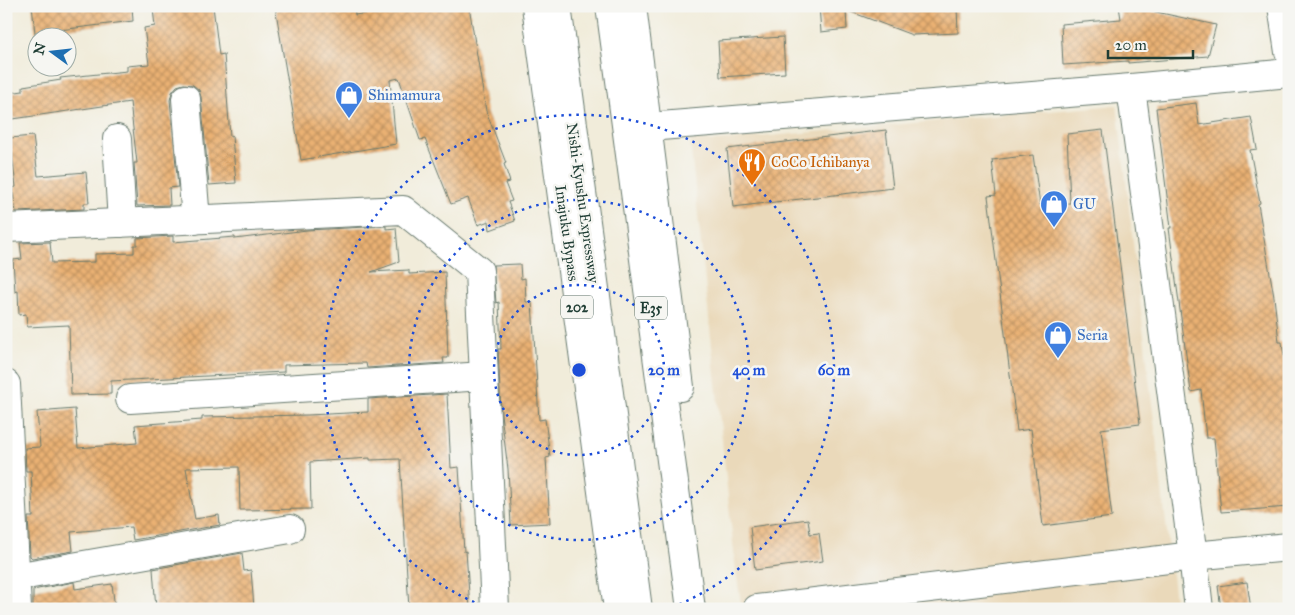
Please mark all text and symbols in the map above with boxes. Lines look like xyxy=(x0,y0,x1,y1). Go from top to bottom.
north arrow xyxy=(28,28,78,78)
scale bar xyxy=(1108,28,1192,60)
text: 20 m xyxy=(1115,36,1147,54)
text: N xyxy=(30,41,50,57)
shop icon: Shimamura xyxy=(334,80,364,119)
place label: Shimamura xyxy=(368,86,441,104)
street label: Nishi-Kyushu Expressway xyxy=(563,122,603,285)
restaurant icon: CoCo Ichibanya xyxy=(737,147,767,186)
place label: CoCo Ichibanya xyxy=(771,153,870,171)
street label: Imajuku Bypass xyxy=(551,184,583,282)
shop icon: GU xyxy=(1039,189,1069,228)
place label: GU xyxy=(1073,195,1096,213)
road number: 202 xyxy=(561,296,593,318)
road number: E35 xyxy=(635,296,667,320)
shop icon: Seria xyxy=(1043,320,1073,359)
place label: Seria xyxy=(1077,326,1109,344)
centre of rings xyxy=(570,361,588,379)
text: 20 m xyxy=(648,361,680,379)
text: 40 m xyxy=(733,361,766,380)
text: 60 m xyxy=(818,361,851,379)

